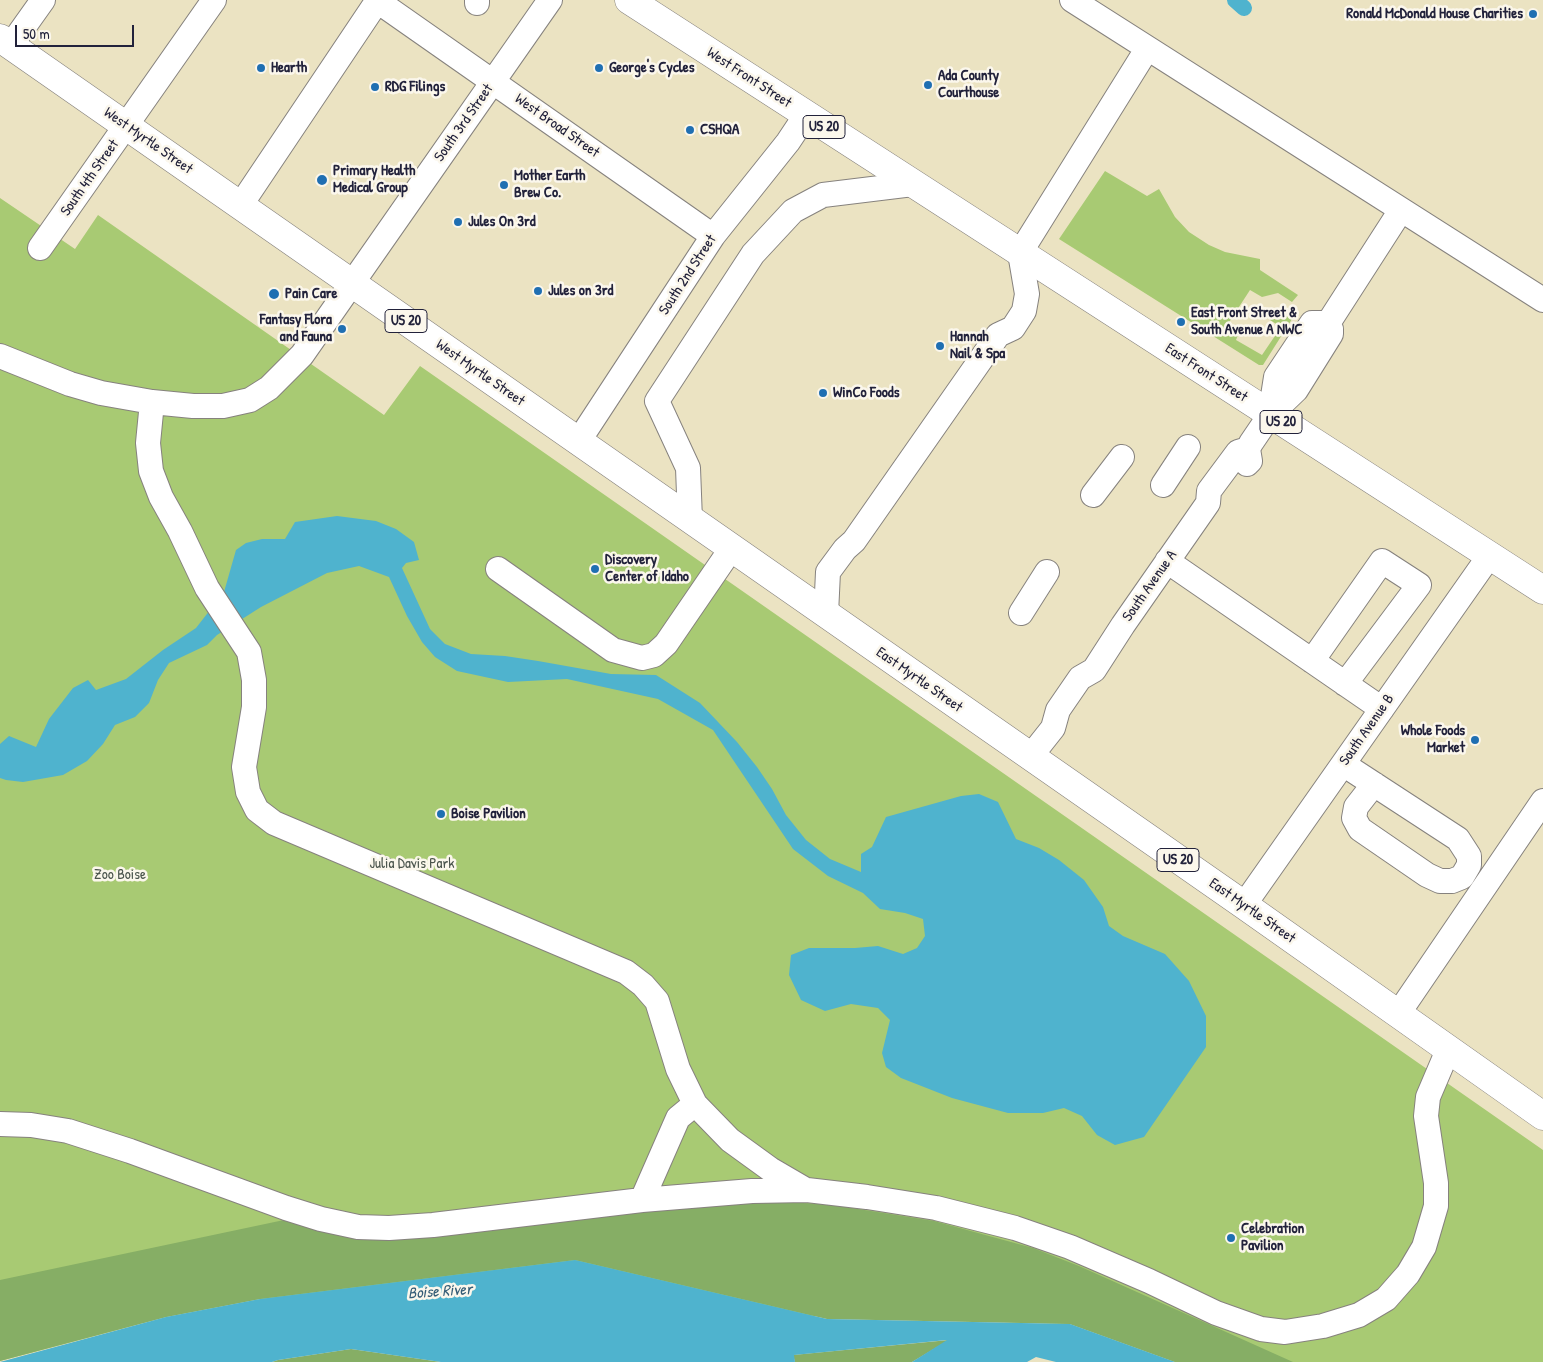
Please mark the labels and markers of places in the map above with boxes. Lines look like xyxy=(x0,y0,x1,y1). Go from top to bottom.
place label: Ronald McDonald House Charities xyxy=(1346,5,1523,23)
marker: Ronald McDonald House Charities xyxy=(1527,8,1539,20)
place label: Hearth xyxy=(271,59,307,77)
place label: George's Cycles xyxy=(609,59,694,77)
marker: Hearth xyxy=(255,62,267,74)
marker: George's Cycles xyxy=(593,62,605,74)
place label: Ada County Courthouse xyxy=(938,67,999,102)
place label: RDG Filings xyxy=(385,78,445,96)
marker: Ada County Courthouse xyxy=(922,79,934,91)
marker: RDG Filings xyxy=(369,81,381,93)
place label: CSHQA xyxy=(700,121,739,139)
marker: CSHQA xyxy=(684,124,696,136)
place label: Primary Health Medical Group xyxy=(333,162,415,197)
place label: Mother Earth Brew Co. xyxy=(514,167,585,202)
marker: Primary Health Medical Group xyxy=(315,173,329,187)
marker: Mother Earth Brew Co. xyxy=(498,179,510,191)
place label: Jules On 3rd xyxy=(468,213,536,231)
marker: Jules On 3rd xyxy=(452,216,464,228)
place label: Jules on 3rd xyxy=(548,282,613,300)
place label: Pain Care xyxy=(285,285,338,303)
marker: Jules on 3rd xyxy=(532,285,544,297)
marker: Pain Care xyxy=(267,287,281,301)
place label: East Front Street & South Avenue A NWC xyxy=(1191,304,1303,339)
place label: Fantasy Flora and Fauna xyxy=(260,311,332,346)
marker: East Front Street & South Avenue A NWC xyxy=(1175,316,1187,328)
marker: Fantasy Flora and Fauna xyxy=(336,323,348,335)
place label: Hannah Nail & Spa xyxy=(950,328,1005,363)
marker: Hannah Nail & Spa xyxy=(934,340,946,352)
place label: WinCo Foods xyxy=(833,384,899,402)
marker: WinCo Foods xyxy=(817,387,829,399)
place label: Discovery Center of Idaho xyxy=(605,551,689,586)
marker: Discovery Center of Idaho xyxy=(589,563,601,575)
place label: Whole Foods Market xyxy=(1401,722,1465,757)
marker: Whole Foods Market xyxy=(1469,734,1481,746)
place label: Boise Pavilion xyxy=(451,805,526,823)
marker: Boise Pavilion xyxy=(435,808,447,820)
place label: Celebration Pavilion xyxy=(1241,1220,1304,1255)
marker: Celebration Pavilion xyxy=(1225,1232,1237,1244)

